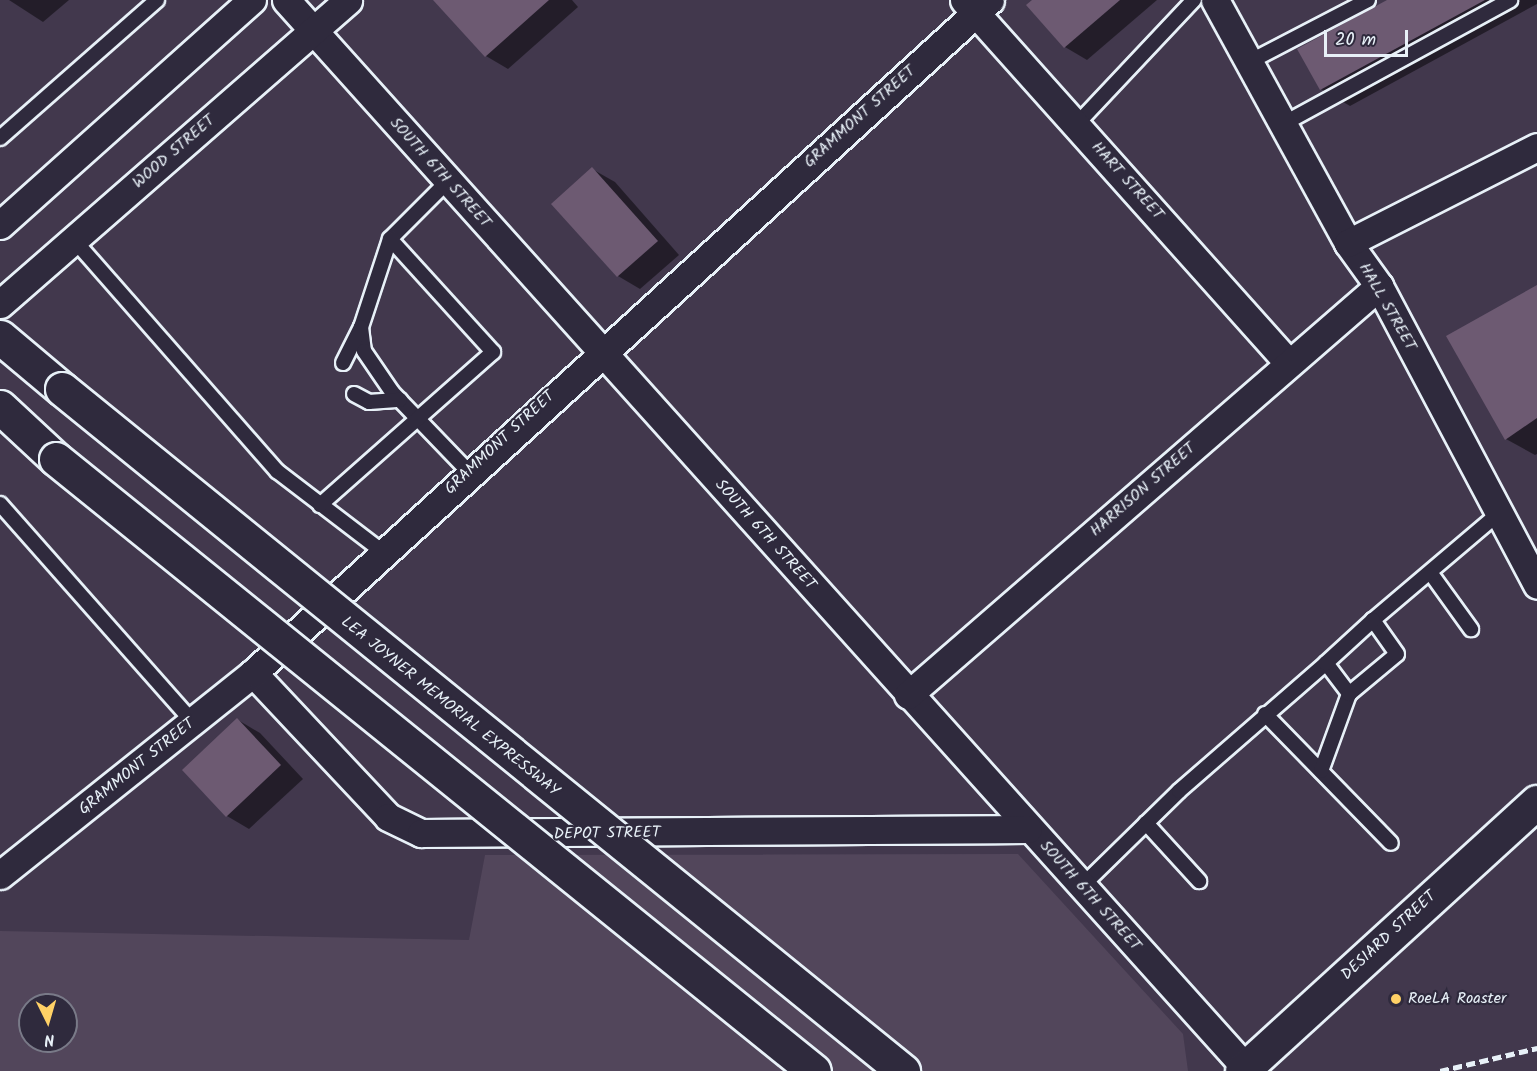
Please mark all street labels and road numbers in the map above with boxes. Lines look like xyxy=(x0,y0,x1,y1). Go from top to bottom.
street label: GRAMMONT STREET xyxy=(800,62,920,172)
street label: WOOD STREET xyxy=(129,111,219,193)
street label: SOUTH 6TH STREET xyxy=(385,114,495,232)
street label: HART STREET xyxy=(1087,138,1167,224)
street label: HALL STREET xyxy=(1354,260,1420,354)
street label: GRAMMONT STREET xyxy=(441,387,559,499)
street label: HARRISON STREET xyxy=(1086,439,1200,541)
street label: SOUTH 6TH STREET xyxy=(710,476,820,594)
street label: LEA JOYNER MEMORIAL EXPRESSWAY xyxy=(337,613,563,801)
street label: GRAMMONT STREET xyxy=(75,714,199,820)
street label: DEPOT STREET xyxy=(553,823,661,845)
street label: SOUTH 6TH STREET xyxy=(1035,837,1145,955)
street label: DESIARD STREET xyxy=(1338,887,1440,985)

